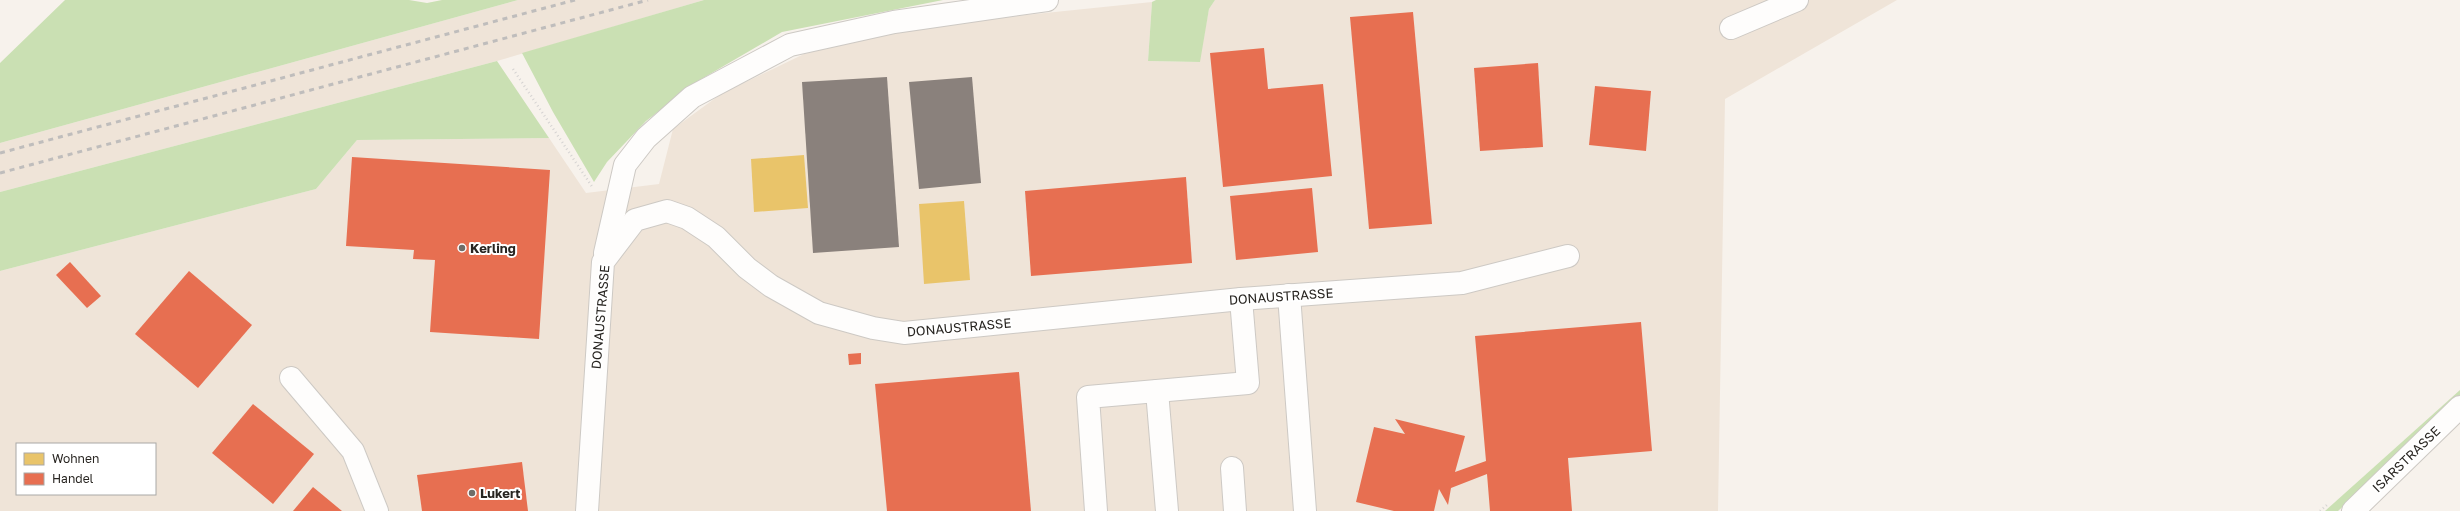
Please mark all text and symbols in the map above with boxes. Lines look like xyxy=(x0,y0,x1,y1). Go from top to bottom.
place label: Kerling xyxy=(470,240,516,256)
marker: Kerling xyxy=(457,243,467,253)
street label: DONAUSTRASSE xyxy=(587,264,613,370)
street label: DONAUSTRASSE xyxy=(1228,284,1334,308)
street label: DONAUSTRASSE xyxy=(906,314,1012,340)
street label: ISARSTRASSE xyxy=(2369,423,2443,495)
legend xyxy=(16,443,156,495)
text: Wohnen xyxy=(52,451,99,466)
text: Handel xyxy=(52,471,94,486)
place label: Lukert xyxy=(480,485,521,501)
marker: Lukert xyxy=(467,488,477,498)

